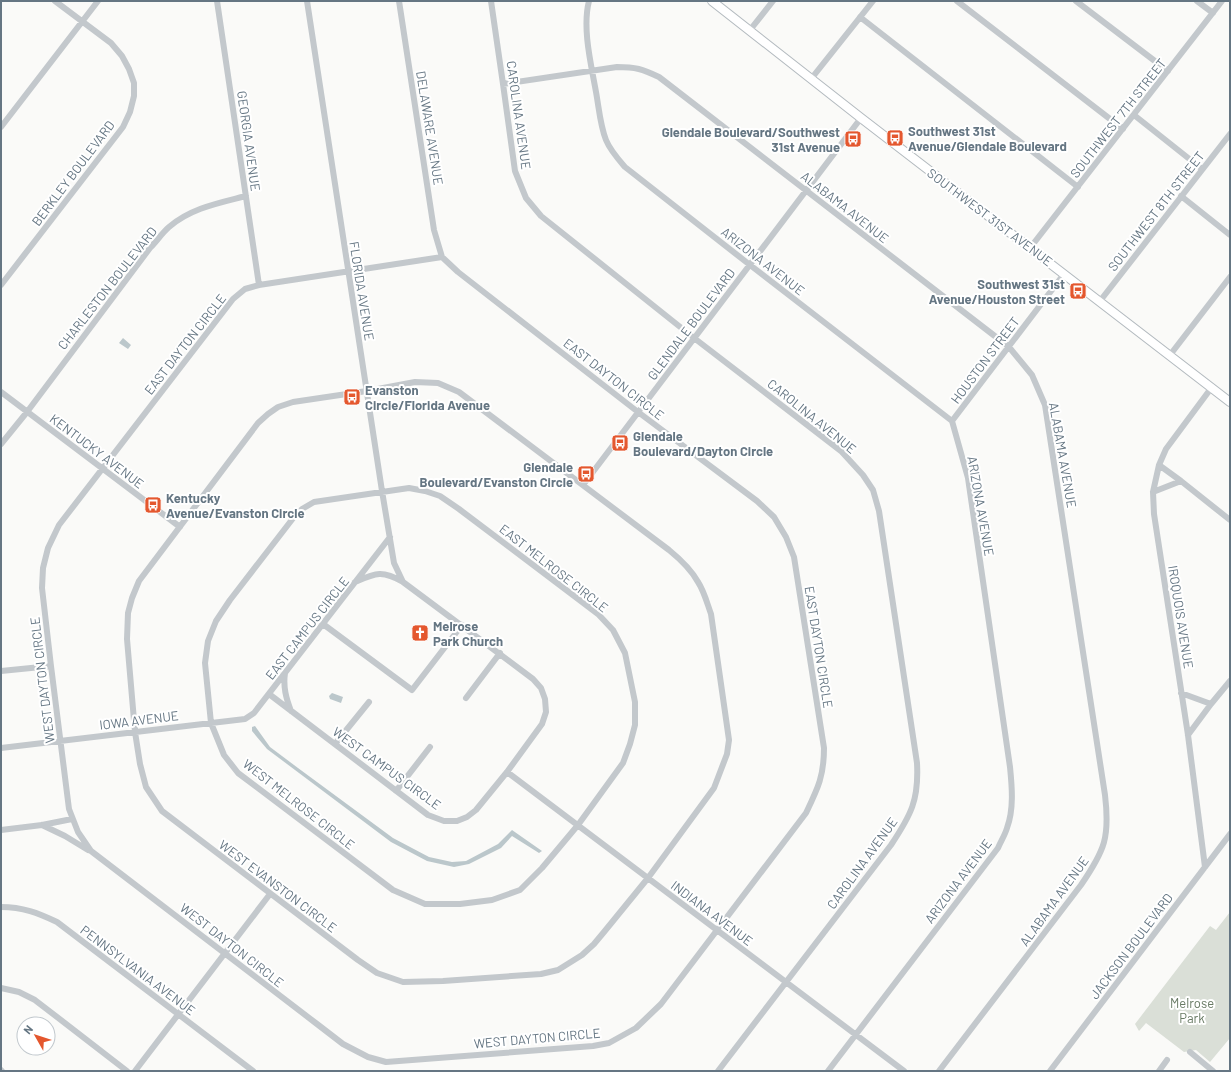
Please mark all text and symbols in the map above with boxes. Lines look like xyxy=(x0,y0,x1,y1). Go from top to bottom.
street label: SOUTHWEST 7TH STREET xyxy=(1066,55,1170,181)
street label: CAROLINA AVENUE xyxy=(503,60,535,170)
street label: DELAWARE AVENUE xyxy=(413,70,447,186)
street label: GEORGIA AVENUE xyxy=(234,90,264,192)
street label: BERKLEY BOULEVARD xyxy=(28,117,118,229)
place label: Southwest 31st Avenue/Glendale Boulevard xyxy=(908,123,1067,154)
place label: Glendale Boulevard/Southwest 31st Avenue xyxy=(662,124,840,155)
bus stop icon: Southwest 31st Avenue/Glendale Boulevard xyxy=(885,128,905,148)
bus stop icon: Glendale Boulevard/Southwest 31st Avenue xyxy=(843,129,863,149)
street label: SOUTHWEST 8TH STREET xyxy=(1104,148,1208,274)
street label: SOUTHWEST 31ST AVENUE xyxy=(924,165,1056,269)
street label: ALABAMA AVENUE xyxy=(798,168,892,246)
street label: CHARLESTON BOULEVARD xyxy=(54,223,160,353)
street label: ARIZONA AVENUE xyxy=(718,223,808,299)
street label: FLORIDA AVENUE xyxy=(346,240,378,342)
street label: GLENDALE BOULEVARD xyxy=(644,265,738,383)
place label: Southwest 31st Avenue/Houston Street xyxy=(929,276,1065,307)
bus stop icon: Southwest 31st Avenue/Houston Street xyxy=(1068,281,1088,301)
street label: EAST DAYTON CIRCLE xyxy=(141,290,229,397)
street label: HOUSTON STREET xyxy=(947,314,1023,406)
street label: EAST DAYTON CIRCLE xyxy=(561,335,668,423)
street label: CAROLINA AVENUE xyxy=(764,375,860,457)
place label: Evanston Circle/Florida Avenue xyxy=(365,382,490,413)
bus stop icon: Evanston Circle/Florida Avenue xyxy=(342,387,362,407)
street label: ALABAMA AVENUE xyxy=(1046,401,1080,509)
street label: KENTUCKY AVENUE xyxy=(47,410,147,492)
place label: Glendale Boulevard/Dayton Circle xyxy=(633,428,773,459)
bus stop icon: Glendale Boulevard/Dayton Circle xyxy=(610,433,630,453)
street label: ARIZONA AVENUE xyxy=(964,455,998,557)
place label: Glendale Boulevard/Evanston Circle xyxy=(420,459,573,490)
bus stop icon: Glendale Boulevard/Evanston Circle xyxy=(576,464,596,484)
place label: Kentucky Avenue/Evanston Circle xyxy=(166,490,304,521)
bus stop icon: Kentucky Avenue/Evanston Circle xyxy=(143,495,163,515)
street label: EAST MELROSE CIRCLE xyxy=(496,521,612,616)
street label: IROQUOIS AVENUE xyxy=(1165,564,1197,670)
street label: EAST CAMPUS CIRCLE xyxy=(262,573,352,683)
street label: EAST DAYTON CIRCLE xyxy=(801,585,837,709)
street label: WEST DAYTON CIRCLE xyxy=(26,616,58,744)
place label: Melrose Park Church xyxy=(433,618,503,649)
church icon: Melrose Park Church xyxy=(410,623,430,643)
street label: IOWA AVENUE xyxy=(98,707,180,733)
street label: WEST CAMPUS CIRCLE xyxy=(330,723,444,813)
street label: WEST MELROSE CIRCLE xyxy=(240,755,358,853)
street label: CAROLINA AVENUE xyxy=(823,814,901,912)
street label: WEST EVANSTON CIRCLE xyxy=(216,836,340,936)
street label: ARIZONA AVENUE xyxy=(921,836,995,926)
street label: ALABAMA AVENUE xyxy=(1016,853,1092,949)
street label: INDIANA AVENUE xyxy=(668,877,756,949)
street label: JACKSON BOULEVARD xyxy=(1086,890,1176,1002)
street label: WEST DAYTON CIRCLE xyxy=(177,900,287,991)
street label: PENNSYLVANIA AVENUE xyxy=(78,922,199,1018)
park label: Melrose Park xyxy=(1170,995,1214,1026)
north arrow xyxy=(16,1016,56,1056)
text: N xyxy=(20,1022,35,1036)
street label: WEST DAYTON CIRCLE xyxy=(473,1024,601,1052)

